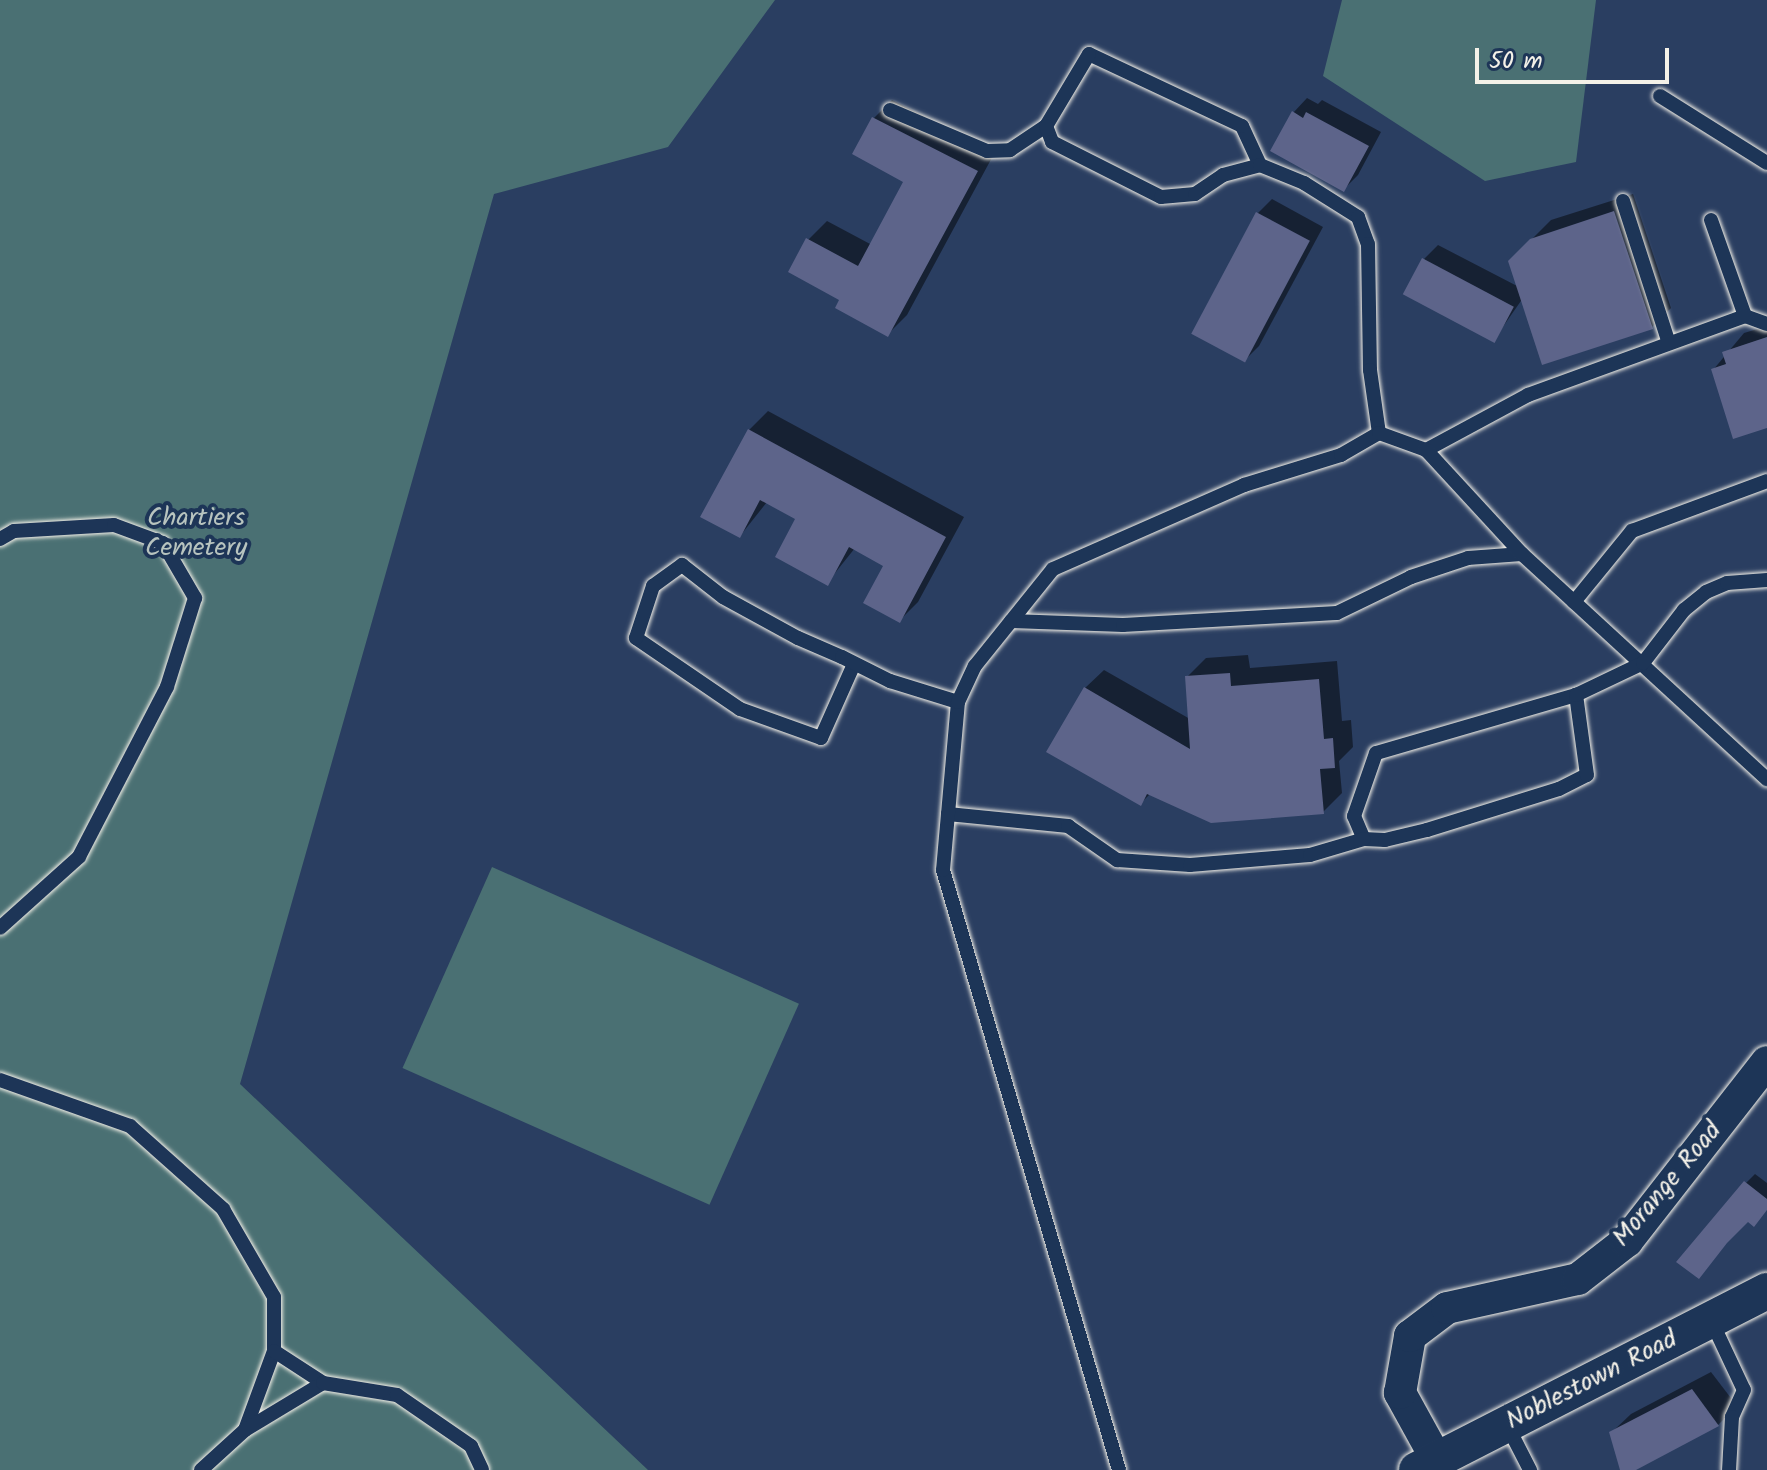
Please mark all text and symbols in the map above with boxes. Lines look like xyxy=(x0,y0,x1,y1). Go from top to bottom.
scale bar xyxy=(1479,32,1673,82)
text: 50 m xyxy=(1489,42,1543,81)
park label: Chartiers Cemetery xyxy=(145,503,247,564)
street label: Morange Road xyxy=(1607,1116,1729,1254)
street label: Noblestown Road xyxy=(1501,1324,1683,1438)

